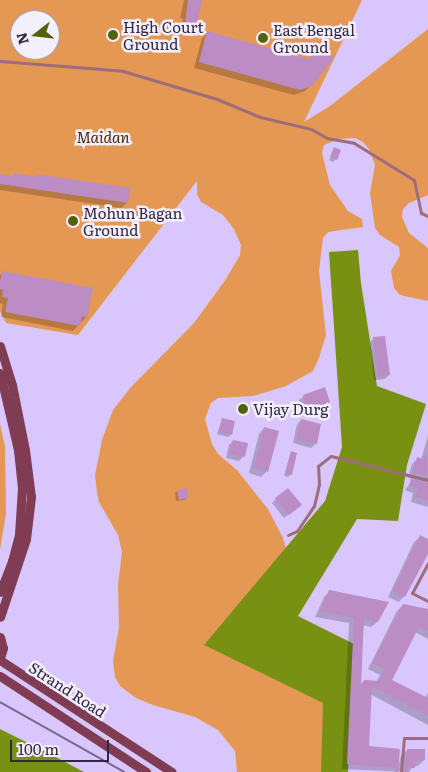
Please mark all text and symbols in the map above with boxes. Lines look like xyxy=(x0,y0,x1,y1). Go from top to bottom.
north arrow xyxy=(10,10,60,60)
place label: High Court Ground xyxy=(123,17,204,52)
place label: East Bengal Ground xyxy=(273,20,355,55)
marker: High Court Ground xyxy=(107,29,119,41)
text: N xyxy=(10,30,33,47)
marker: East Bengal Ground xyxy=(257,32,269,44)
park label: Maidan xyxy=(77,128,129,146)
place label: Mohun Bagan Ground xyxy=(83,203,182,238)
marker: Mohun Bagan Ground xyxy=(67,215,79,227)
place label: Vijay Durg xyxy=(253,400,329,418)
marker: Vijay Durg xyxy=(237,403,249,415)
street label: Strand Road xyxy=(26,657,110,721)
scale bar xyxy=(12,730,111,762)
text: 100 m xyxy=(18,737,59,760)

